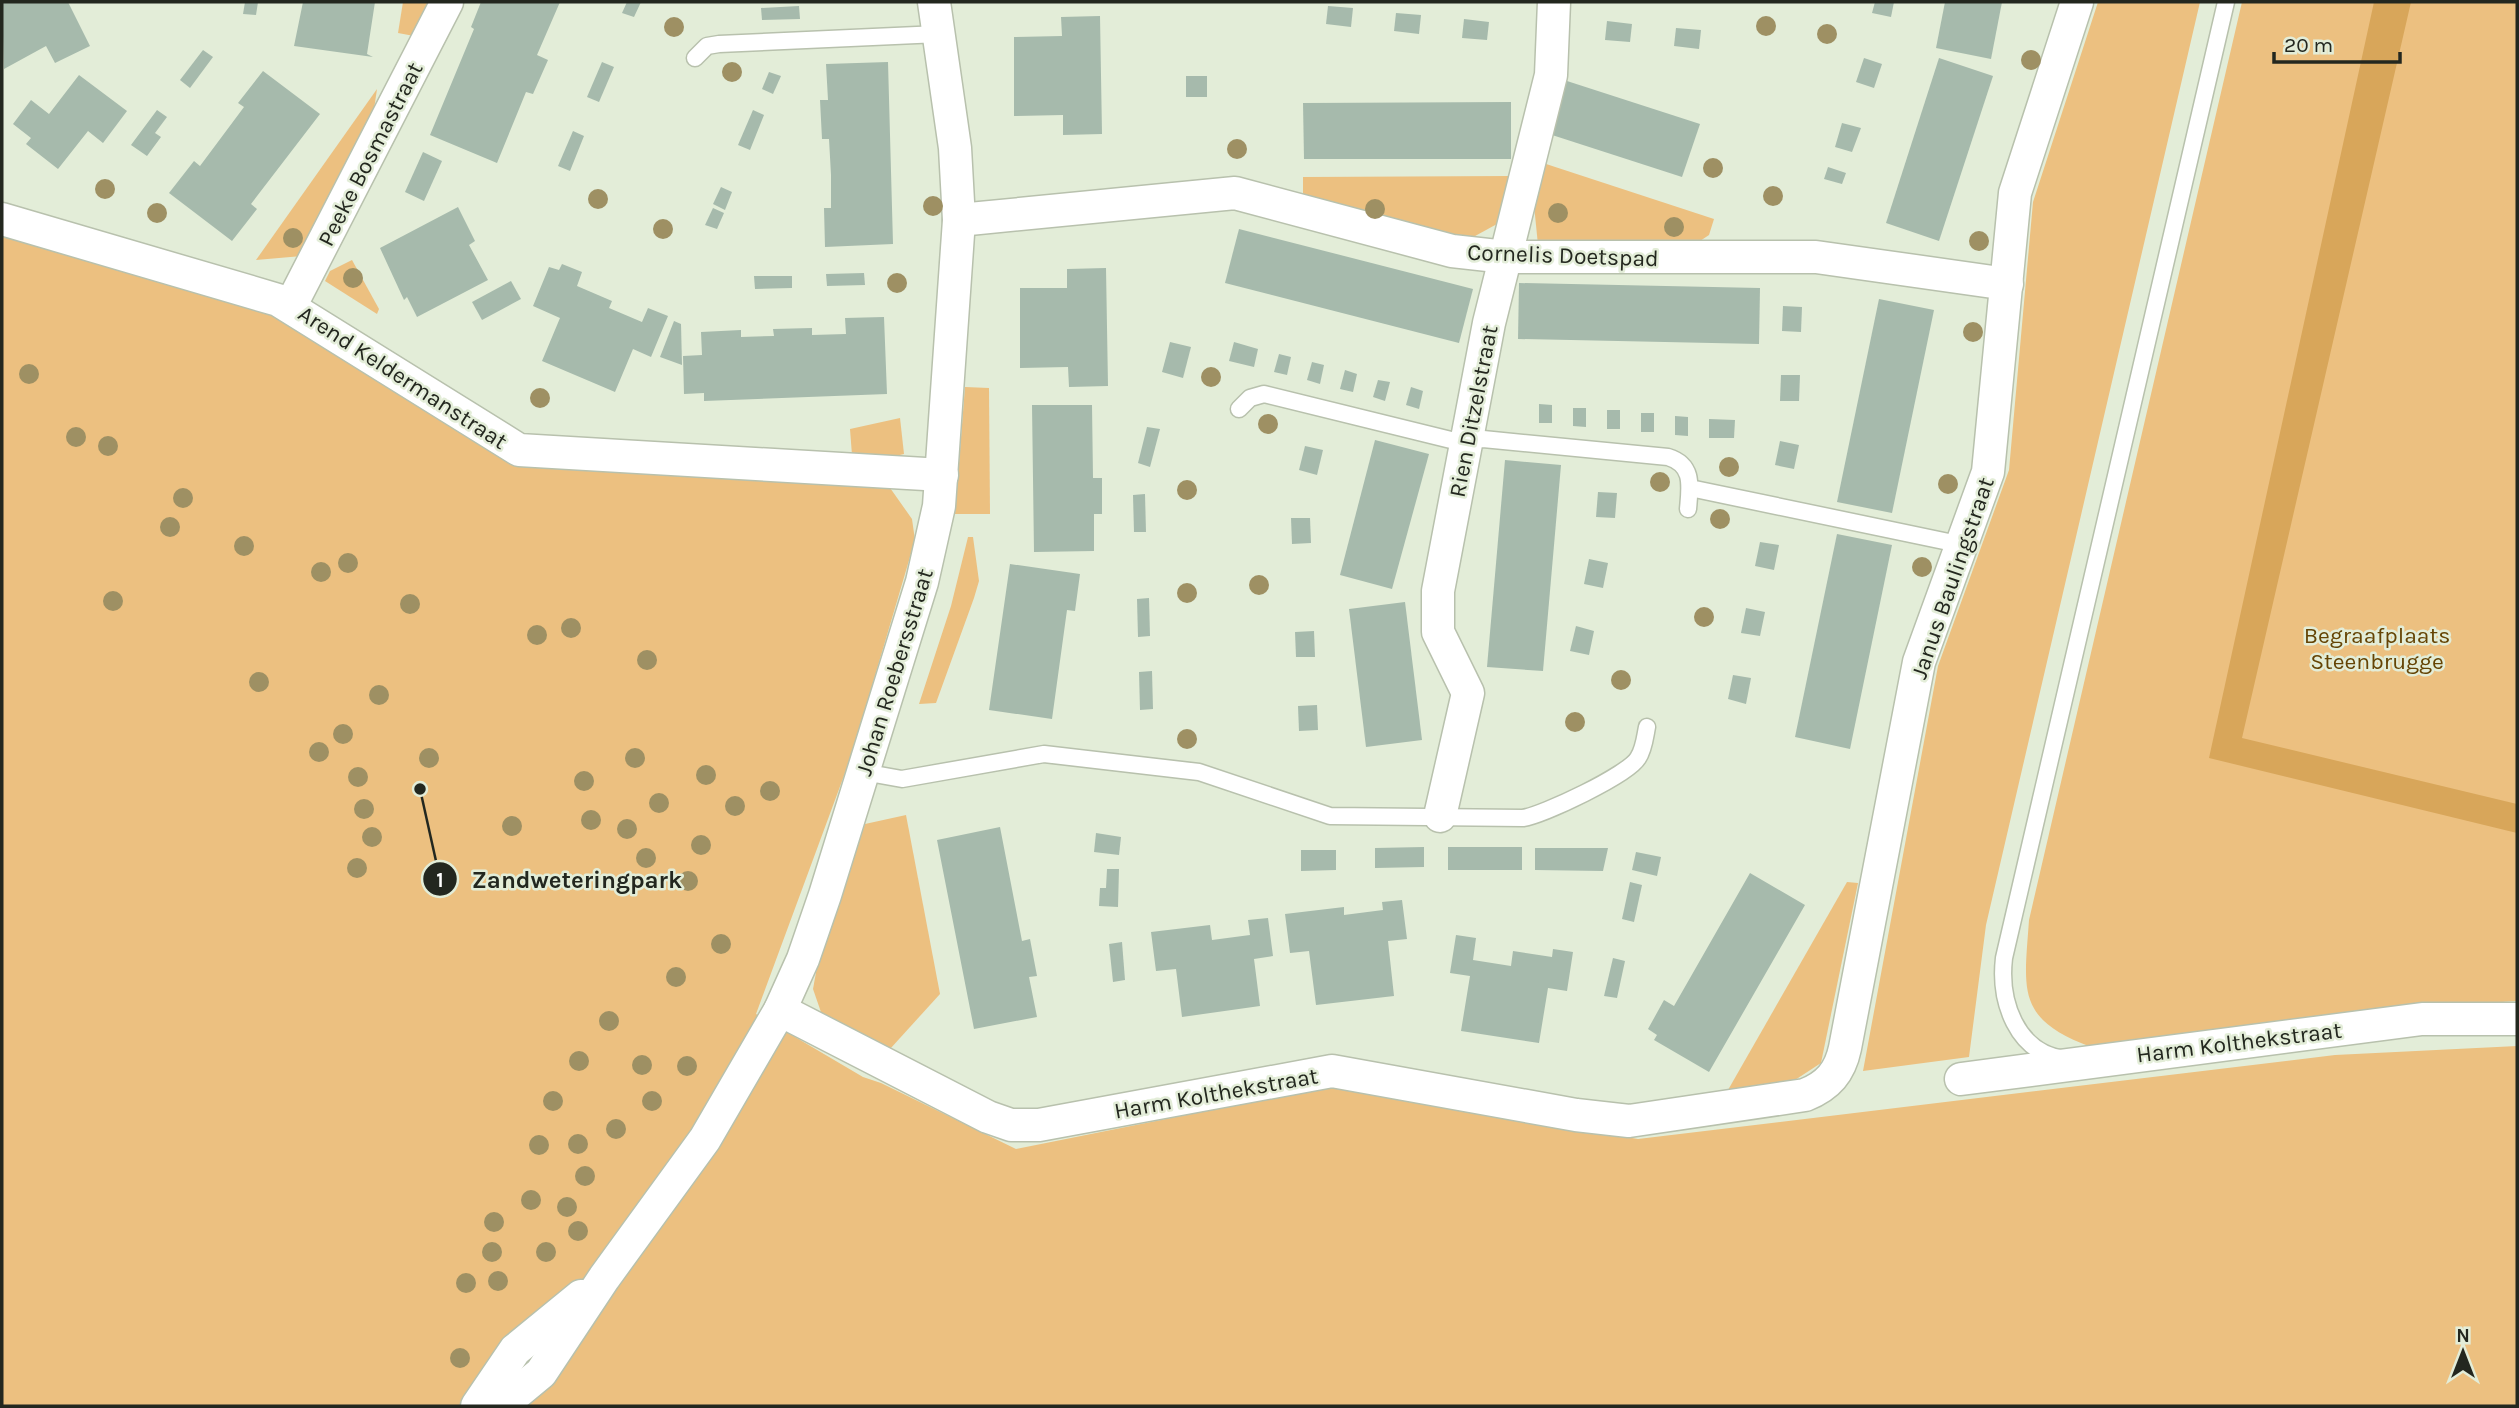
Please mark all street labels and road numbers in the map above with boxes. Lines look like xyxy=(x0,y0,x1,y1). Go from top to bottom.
street label: Peeke Bosmastraat xyxy=(312,57,429,251)
street label: Cornelis Doetspad xyxy=(1467,239,1659,272)
street label: Arend Keldermanstraat xyxy=(293,300,512,455)
street label: Rien Ditzelstraat xyxy=(1444,322,1504,500)
street label: Janus Baulingstraat xyxy=(1905,474,2000,682)
street label: Johan Roebersstraat xyxy=(850,565,939,779)
street label: Harm Kolthekstraat xyxy=(2135,1016,2344,1068)
street label: Harm Kolthekstraat xyxy=(1112,1062,1321,1125)

